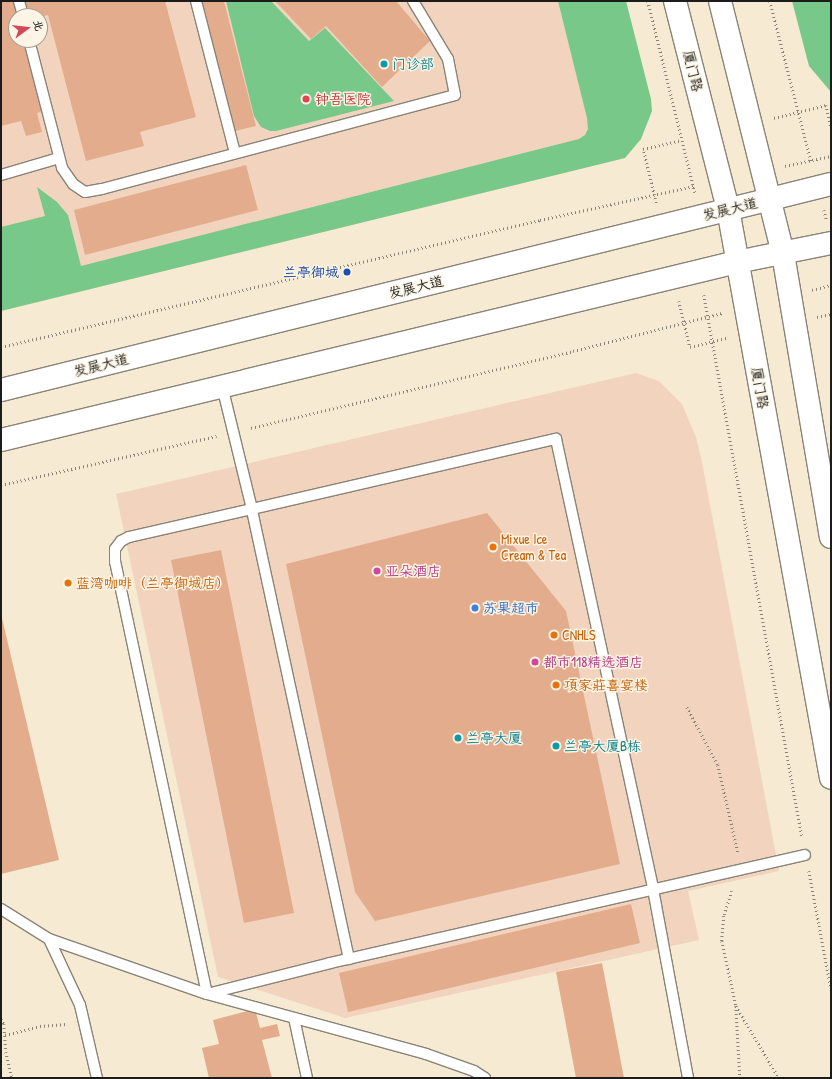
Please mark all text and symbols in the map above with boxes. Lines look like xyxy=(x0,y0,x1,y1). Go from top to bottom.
north arrow xyxy=(8,8,48,48)
text: 北 xyxy=(30,18,47,32)
street label: 厦门路 xyxy=(680,49,706,93)
place label: 门诊部 xyxy=(392,56,434,72)
marker: 门诊部 xyxy=(379,59,389,69)
place label: 钟吾医院 xyxy=(315,91,371,107)
marker: 钟吾医院 xyxy=(300,93,312,105)
street label: 发展大道 xyxy=(701,194,759,224)
place label: 兰亭御城 xyxy=(283,264,339,280)
marker: 兰亭御城 xyxy=(342,267,352,277)
street label: 发展大道 xyxy=(387,272,445,302)
street label: 发展大道 xyxy=(72,350,130,380)
street label: 厦门路 xyxy=(748,366,772,410)
place label: Mixue Ice Cream & Tea xyxy=(501,531,566,564)
marker: Mixue Ice Cream & Tea xyxy=(488,542,498,552)
place label: 亚朵酒店 xyxy=(385,563,441,579)
marker: 亚朵酒店 xyxy=(372,566,382,576)
place label: 蓝湾咖啡（兰亭御城店） xyxy=(76,575,230,591)
marker: 蓝湾咖啡（兰亭御城店） xyxy=(63,578,73,588)
place label: 苏果超市 xyxy=(483,600,539,616)
marker: 苏果超市 xyxy=(470,603,480,613)
place label: CNHLS xyxy=(562,627,595,643)
marker: CNHLS xyxy=(549,630,559,640)
place label: 都市118精选酒店 xyxy=(543,654,643,670)
marker: 都市118精选酒店 xyxy=(530,657,540,667)
place label: 項家莊喜宴楼 xyxy=(564,677,648,693)
marker: 項家莊喜宴楼 xyxy=(551,680,561,690)
place label: 兰亭大厦 xyxy=(466,730,522,746)
marker: 兰亭大厦 xyxy=(453,733,463,743)
place label: 兰亭大厦B栋 xyxy=(564,738,641,754)
marker: 兰亭大厦B栋 xyxy=(551,741,561,751)

